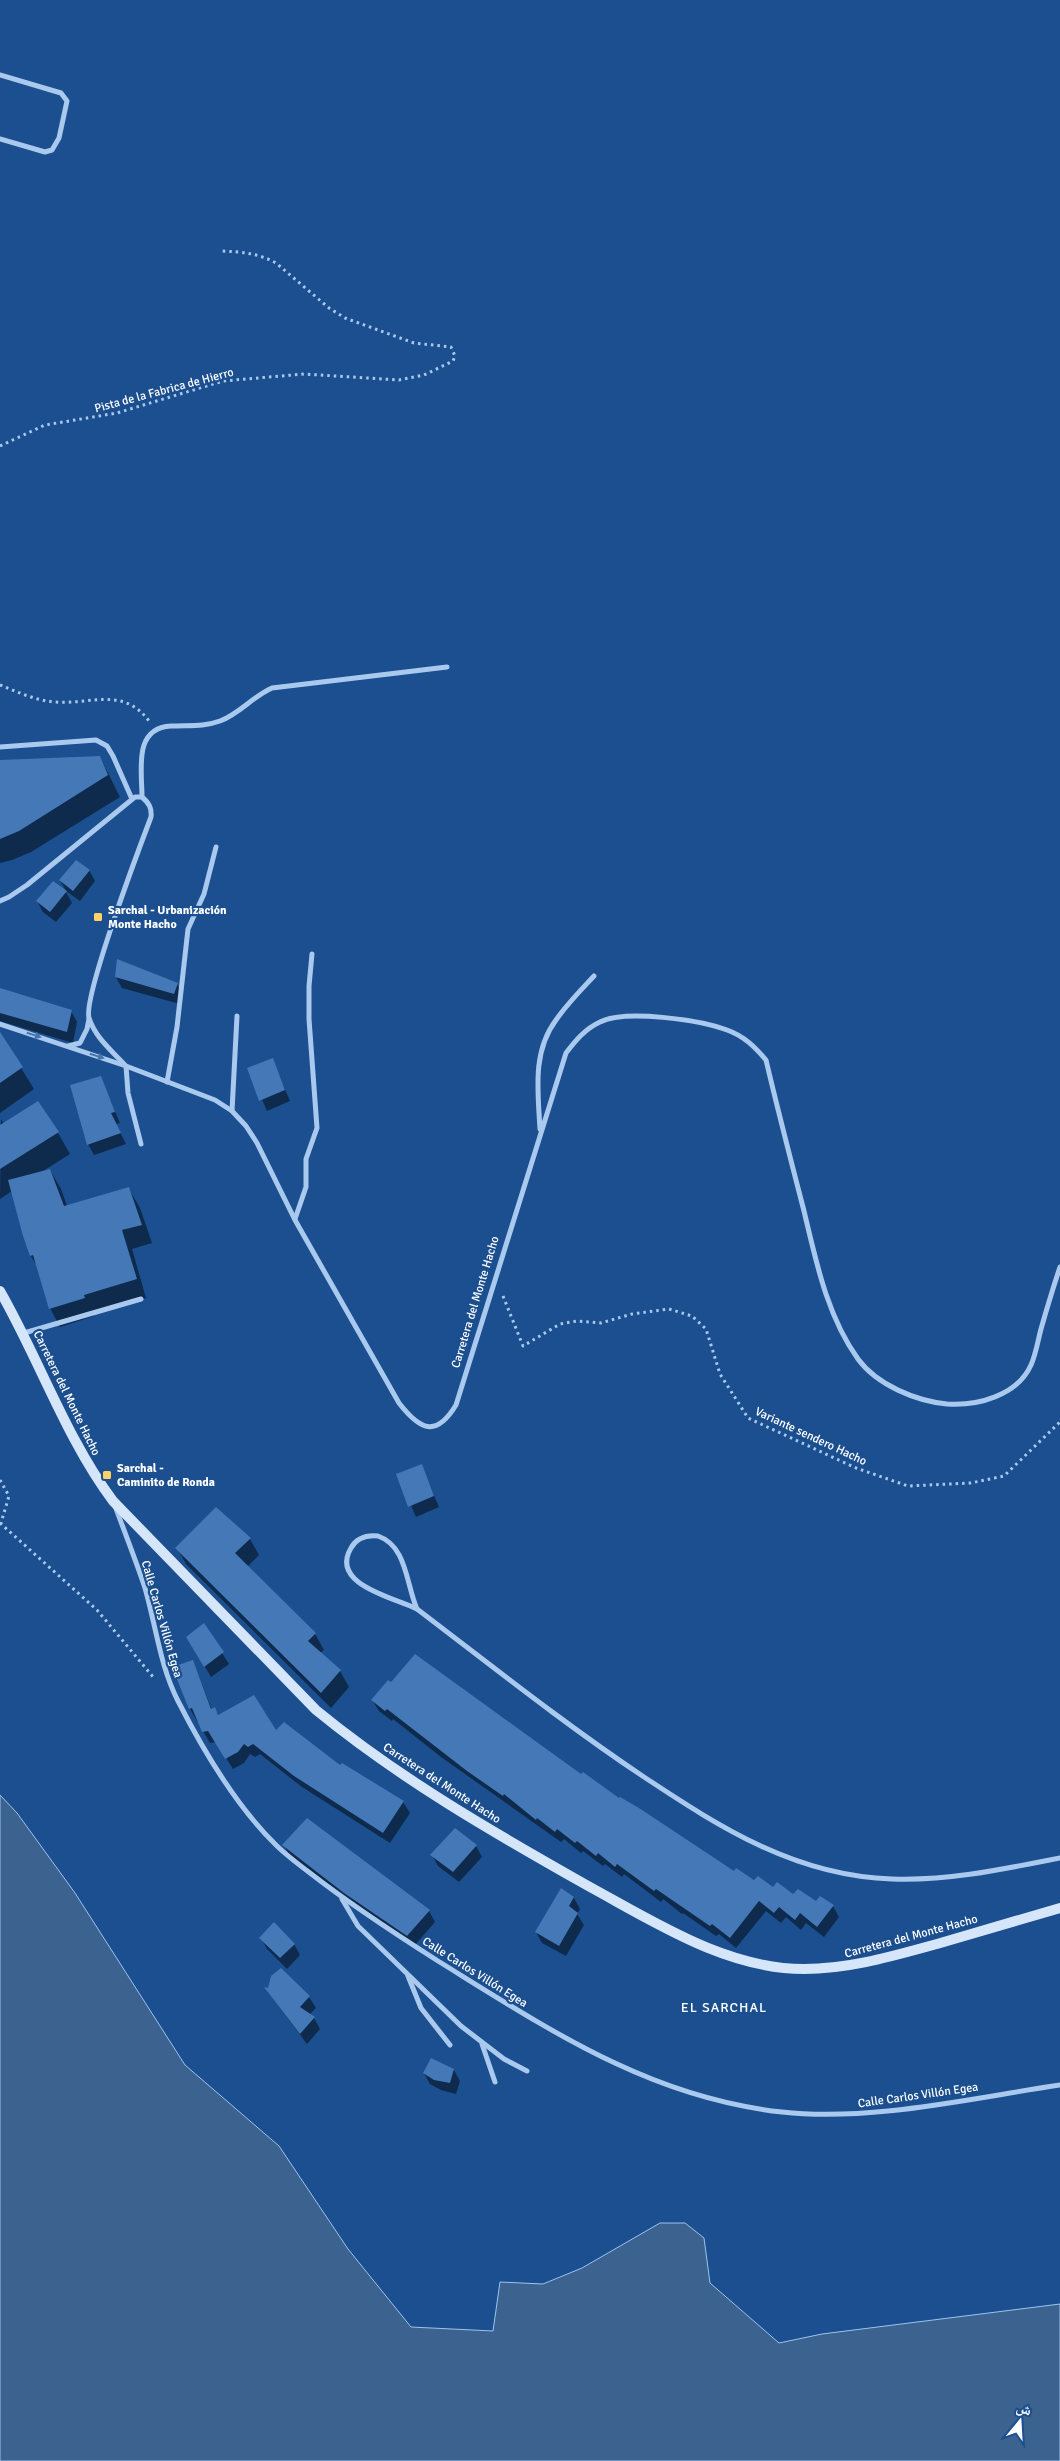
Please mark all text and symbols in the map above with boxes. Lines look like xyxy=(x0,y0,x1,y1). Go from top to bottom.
street label: Pista de la Fabrica de Hierro xyxy=(93,365,235,416)
place label: Sarchal - Urbanización Monte Hacho xyxy=(108,903,227,932)
marker: Sarchal - Urbanización Monte Hacho xyxy=(92,911,104,923)
one-way arrow xyxy=(26,1032,41,1040)
one-way arrow xyxy=(89,1053,104,1061)
street label: Carretera del Monte Hacho xyxy=(448,1234,503,1370)
street label: Carretera del Monte Hacho xyxy=(30,1328,103,1458)
street label: Variante sendero Hacho xyxy=(753,1404,869,1469)
place label: Sarchal - Caminito de Ronda xyxy=(117,1461,215,1490)
marker: Sarchal - Caminito de Ronda xyxy=(101,1469,113,1481)
street label: Calle Carlos Villón Egea xyxy=(138,1559,185,1680)
street label: Carretera del Monte Hacho xyxy=(380,1740,503,1827)
street label: Carretera del Monte Hacho xyxy=(843,1911,979,1961)
street label: Calle Carlos Villón Egea xyxy=(419,1934,530,2011)
district label: EL SARCHAL xyxy=(681,1999,767,2016)
street label: Calle Carlos Villón Egea xyxy=(857,2080,979,2111)
north arrow xyxy=(995,2396,1045,2446)
text: ش xyxy=(1014,2399,1034,2420)

